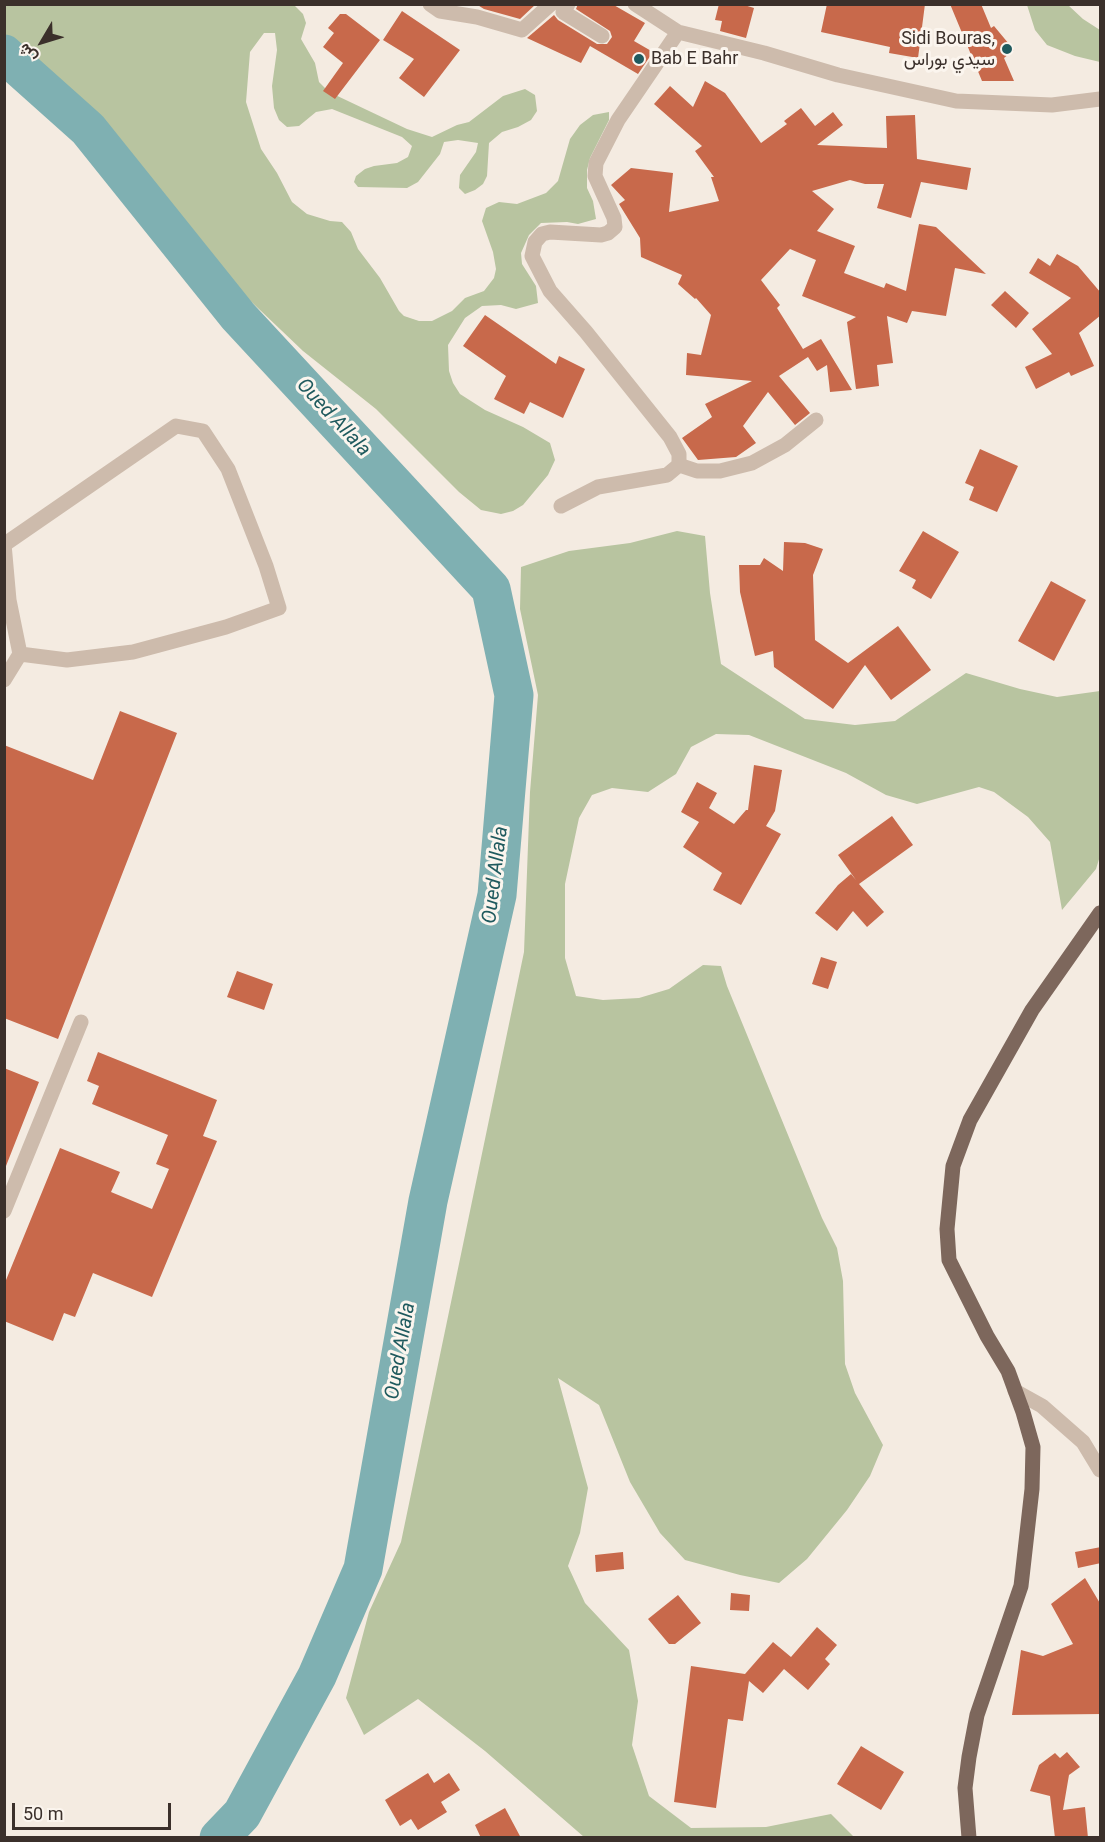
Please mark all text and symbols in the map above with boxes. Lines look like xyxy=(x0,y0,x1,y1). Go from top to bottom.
north arrow xyxy=(12,12,72,72)
place label: Sidi Bouras, سيدي بوراس xyxy=(901,28,995,70)
text: ش xyxy=(14,40,41,67)
marker: Sidi Bouras, سيدي بوراس xyxy=(1000,42,1014,56)
place label: Bab E Bahr xyxy=(651,48,738,70)
marker: Bab E Bahr xyxy=(632,52,646,66)
water label: Oued Allala xyxy=(291,374,375,462)
water label: Oued Allala xyxy=(478,825,514,925)
water label: Oued Allala xyxy=(381,1301,421,1401)
scale bar xyxy=(15,1791,174,1829)
text: 50 m xyxy=(23,1803,63,1824)

